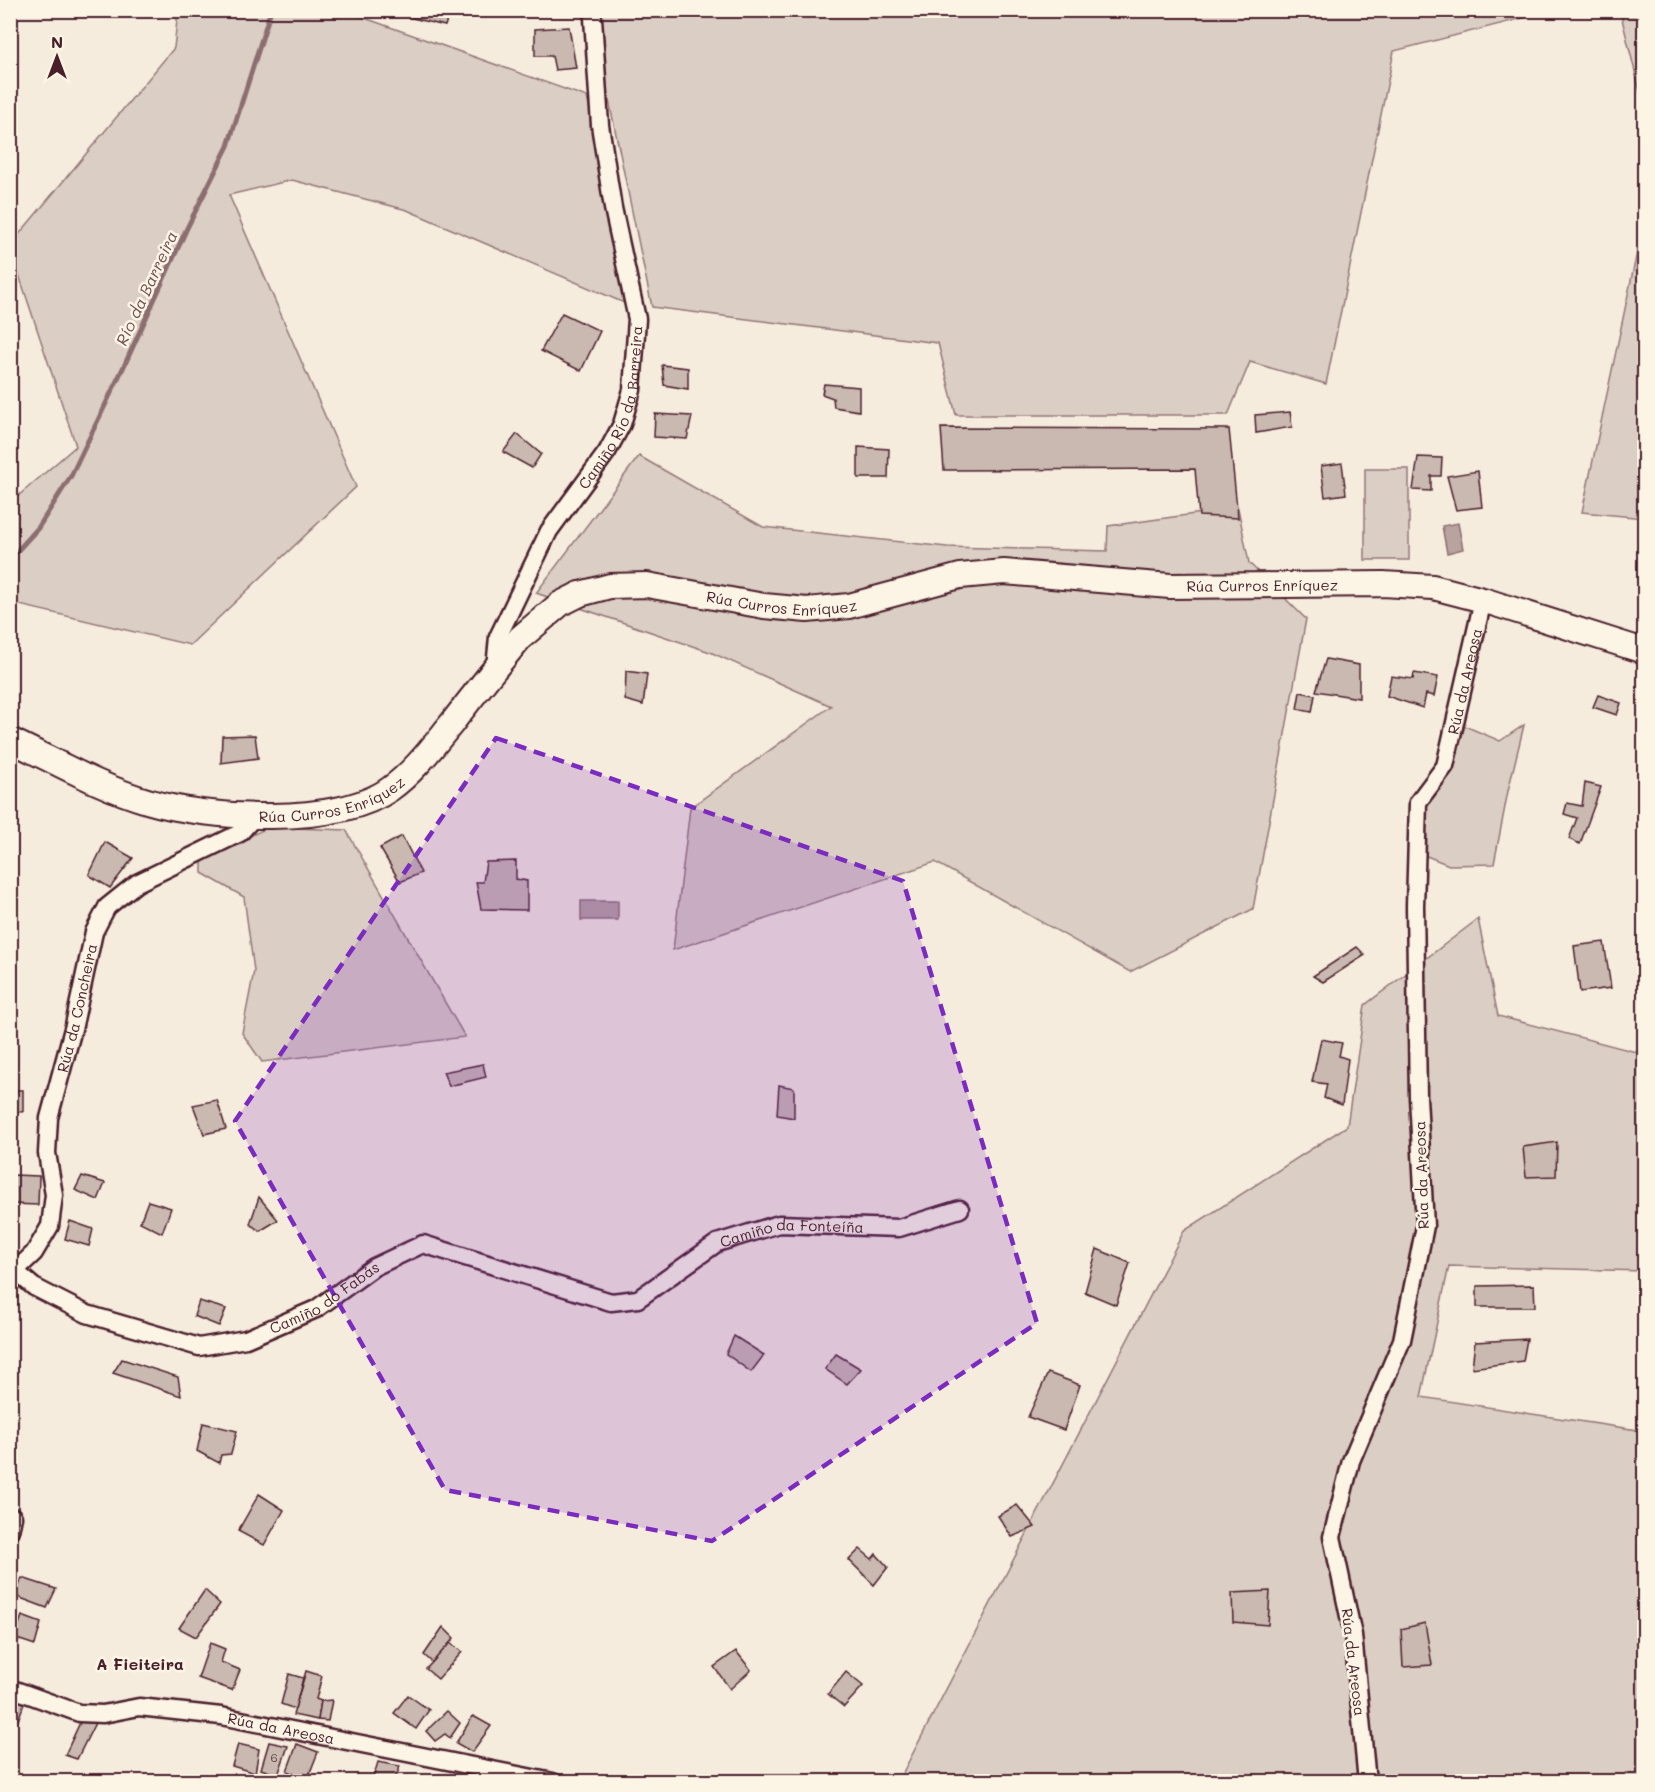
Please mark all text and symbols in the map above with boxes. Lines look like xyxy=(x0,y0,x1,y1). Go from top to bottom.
north arrow xyxy=(27,27,87,87)
text: N xyxy=(51,31,63,52)
water label: Río da Barreira xyxy=(110,227,182,349)
street label: Camiño Río da Barreira xyxy=(573,325,647,493)
street label: Rúa Curros Enríquez xyxy=(1186,574,1338,596)
street label: Rúa Curros Enríquez xyxy=(705,586,859,620)
street label: Rúa da Areosa xyxy=(1443,626,1486,736)
street label: Rúa Curros Enríquez xyxy=(259,772,409,826)
street label: Rúa da Concheira xyxy=(52,942,101,1075)
street label: Rúa da Areosa xyxy=(1409,1121,1433,1229)
street label: Camiño da Fonteíña xyxy=(717,1214,864,1252)
street label: Camiño do Fabás xyxy=(266,1256,382,1338)
street label: Rúa da Areosa xyxy=(1337,1607,1371,1717)
district label: A Fieiteira xyxy=(96,1653,184,1674)
street label: Rúa da Areosa xyxy=(226,1708,336,1748)
house number: 6 xyxy=(270,1749,278,1765)

